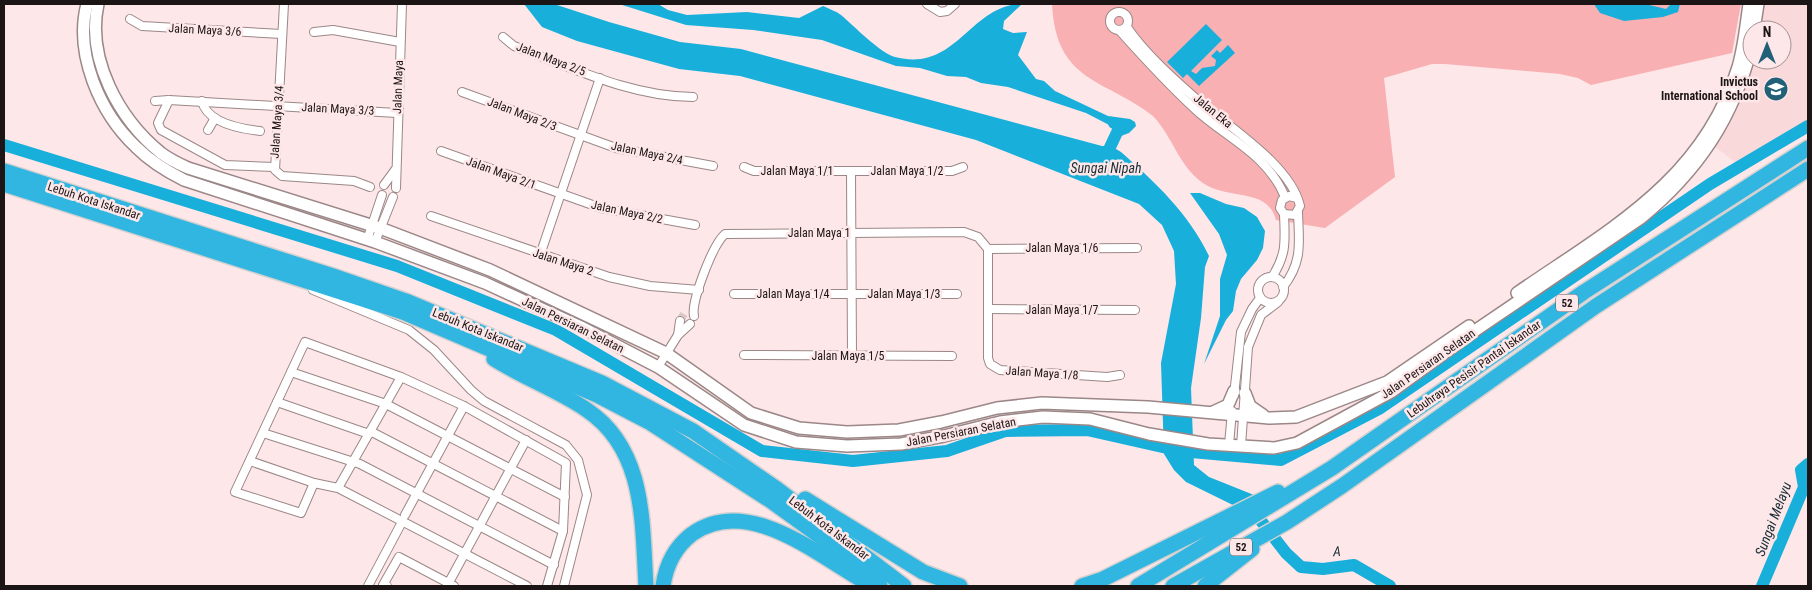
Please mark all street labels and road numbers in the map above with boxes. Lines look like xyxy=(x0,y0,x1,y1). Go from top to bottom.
street label: Jalan Maya 3/6 xyxy=(168,21,242,39)
street label: Jalan Maya 2/5 xyxy=(514,39,588,79)
street label: Jalan Maya xyxy=(390,60,406,114)
street label: Jalan Maya 3/4 xyxy=(267,85,287,159)
street label: Jalan Eka xyxy=(1191,91,1235,131)
street label: Jalan Maya 2/3 xyxy=(485,94,559,134)
street label: Jalan Maya 3/3 xyxy=(301,100,375,118)
street label: Jalan Maya 2/4 xyxy=(610,139,684,167)
street label: Jalan Maya 2/1 xyxy=(464,154,538,192)
street label: Jalan Maya 1/1 xyxy=(760,164,834,178)
street label: Jalan Maya 1/2 xyxy=(870,164,944,178)
street label: Lebuh Kota Iskandar xyxy=(46,179,143,223)
street label: Jalan Maya 2/2 xyxy=(590,198,664,226)
street label: Jalan Maya 1 xyxy=(788,226,850,240)
street label: Jalan Maya 1/6 xyxy=(1025,241,1099,255)
street label: Jalan Maya 2 xyxy=(531,246,595,278)
street label: Jalan Maya 1/4 xyxy=(756,287,830,301)
street label: Jalan Maya 1/3 xyxy=(867,287,941,301)
street label: Jalan Persiaran Selatan xyxy=(520,294,626,356)
road number: 52 xyxy=(1556,294,1578,312)
street label: Jalan Maya 1/7 xyxy=(1025,303,1099,317)
street label: Lebuh Kota Iskandar xyxy=(430,305,526,355)
street label: Lebuhraya Pesisir Pantai Iskandar xyxy=(1404,317,1544,421)
street label: Jalan Persiaran Selatan xyxy=(1378,326,1478,402)
street label: Jalan Maya 1/5 xyxy=(811,349,885,363)
street label: Jalan Maya 1/8 xyxy=(1005,363,1079,383)
street label: Jalan Persiaran Selatan xyxy=(905,414,1017,450)
street label: Lebuh Kota Iskandar xyxy=(786,493,872,563)
road number: 52 xyxy=(1230,538,1252,556)

